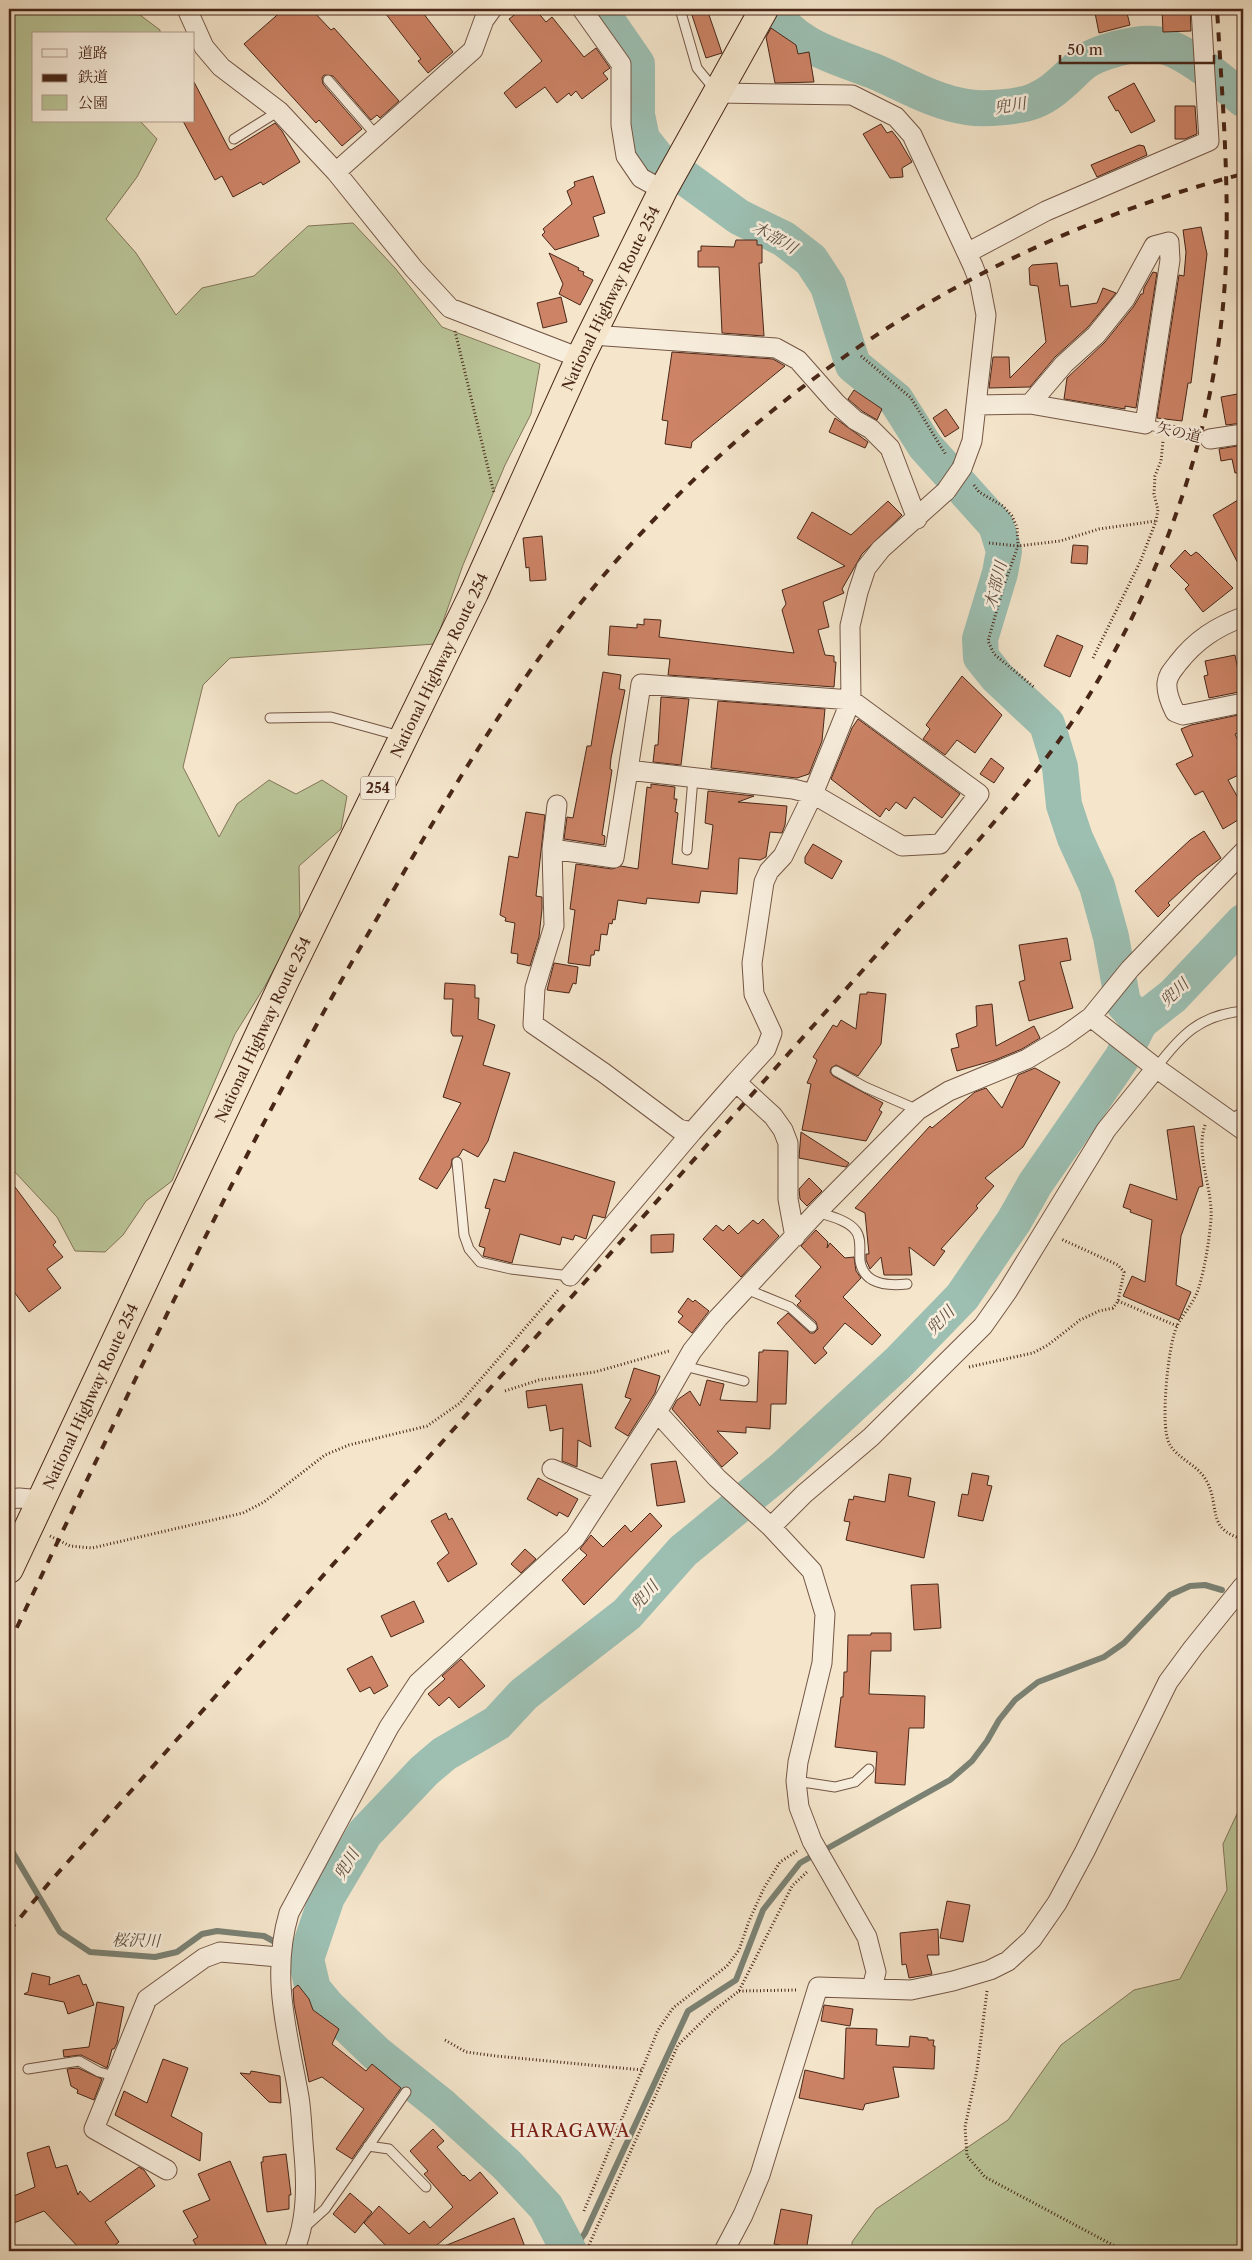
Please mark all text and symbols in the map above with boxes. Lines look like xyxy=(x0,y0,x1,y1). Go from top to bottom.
legend xyxy=(32,32,195,122)
scale bar xyxy=(1060,32,1213,64)
text: 50 m xyxy=(1067,40,1103,59)
text: 道路 xyxy=(78,43,108,62)
text: 鉄道 xyxy=(78,67,108,86)
water label: 兜川 xyxy=(993,92,1029,117)
text: 公園 xyxy=(78,93,108,112)
street label: National Highway Route 254 xyxy=(557,203,663,393)
water label: 木部川 xyxy=(749,216,803,259)
street label: 矢の道 xyxy=(1155,418,1203,446)
water label: 木部川 xyxy=(979,557,1011,611)
street label: National Highway Route 254 xyxy=(386,570,491,760)
road number: 254 xyxy=(360,776,396,800)
street label: National Highway Route 254 xyxy=(210,934,314,1125)
water label: 兜川 xyxy=(1155,972,1194,1010)
street label: National Highway Route 254 xyxy=(38,1300,142,1492)
water label: 兜川 xyxy=(922,1300,960,1338)
water label: 兜川 xyxy=(626,1575,663,1614)
water label: 兜川 xyxy=(329,1843,364,1883)
water label: 桜沢川 xyxy=(112,1930,162,1950)
district label: HARAGAWA xyxy=(510,2120,630,2142)

